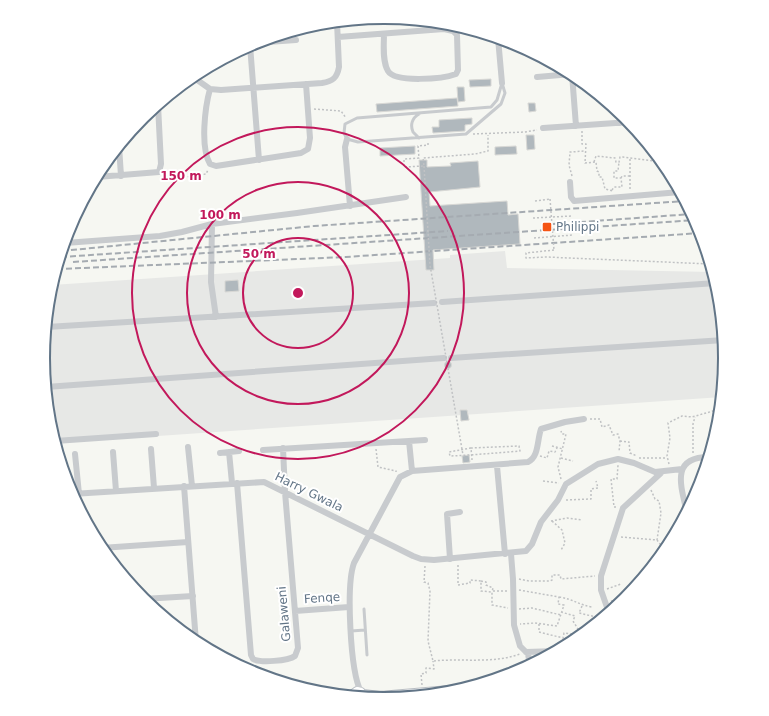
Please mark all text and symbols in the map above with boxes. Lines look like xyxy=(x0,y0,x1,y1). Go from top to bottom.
text: 150 m xyxy=(160,169,202,183)
text: 100 m xyxy=(199,208,241,222)
place label: Philippi xyxy=(556,220,599,234)
marker: Philippi xyxy=(541,221,553,233)
text: 50 m xyxy=(242,247,276,261)
centre of rings xyxy=(291,286,305,300)
street label: Harry Gwala xyxy=(273,469,345,515)
street label: Galaweni xyxy=(275,586,293,642)
street label: Fenqe xyxy=(303,590,341,606)

